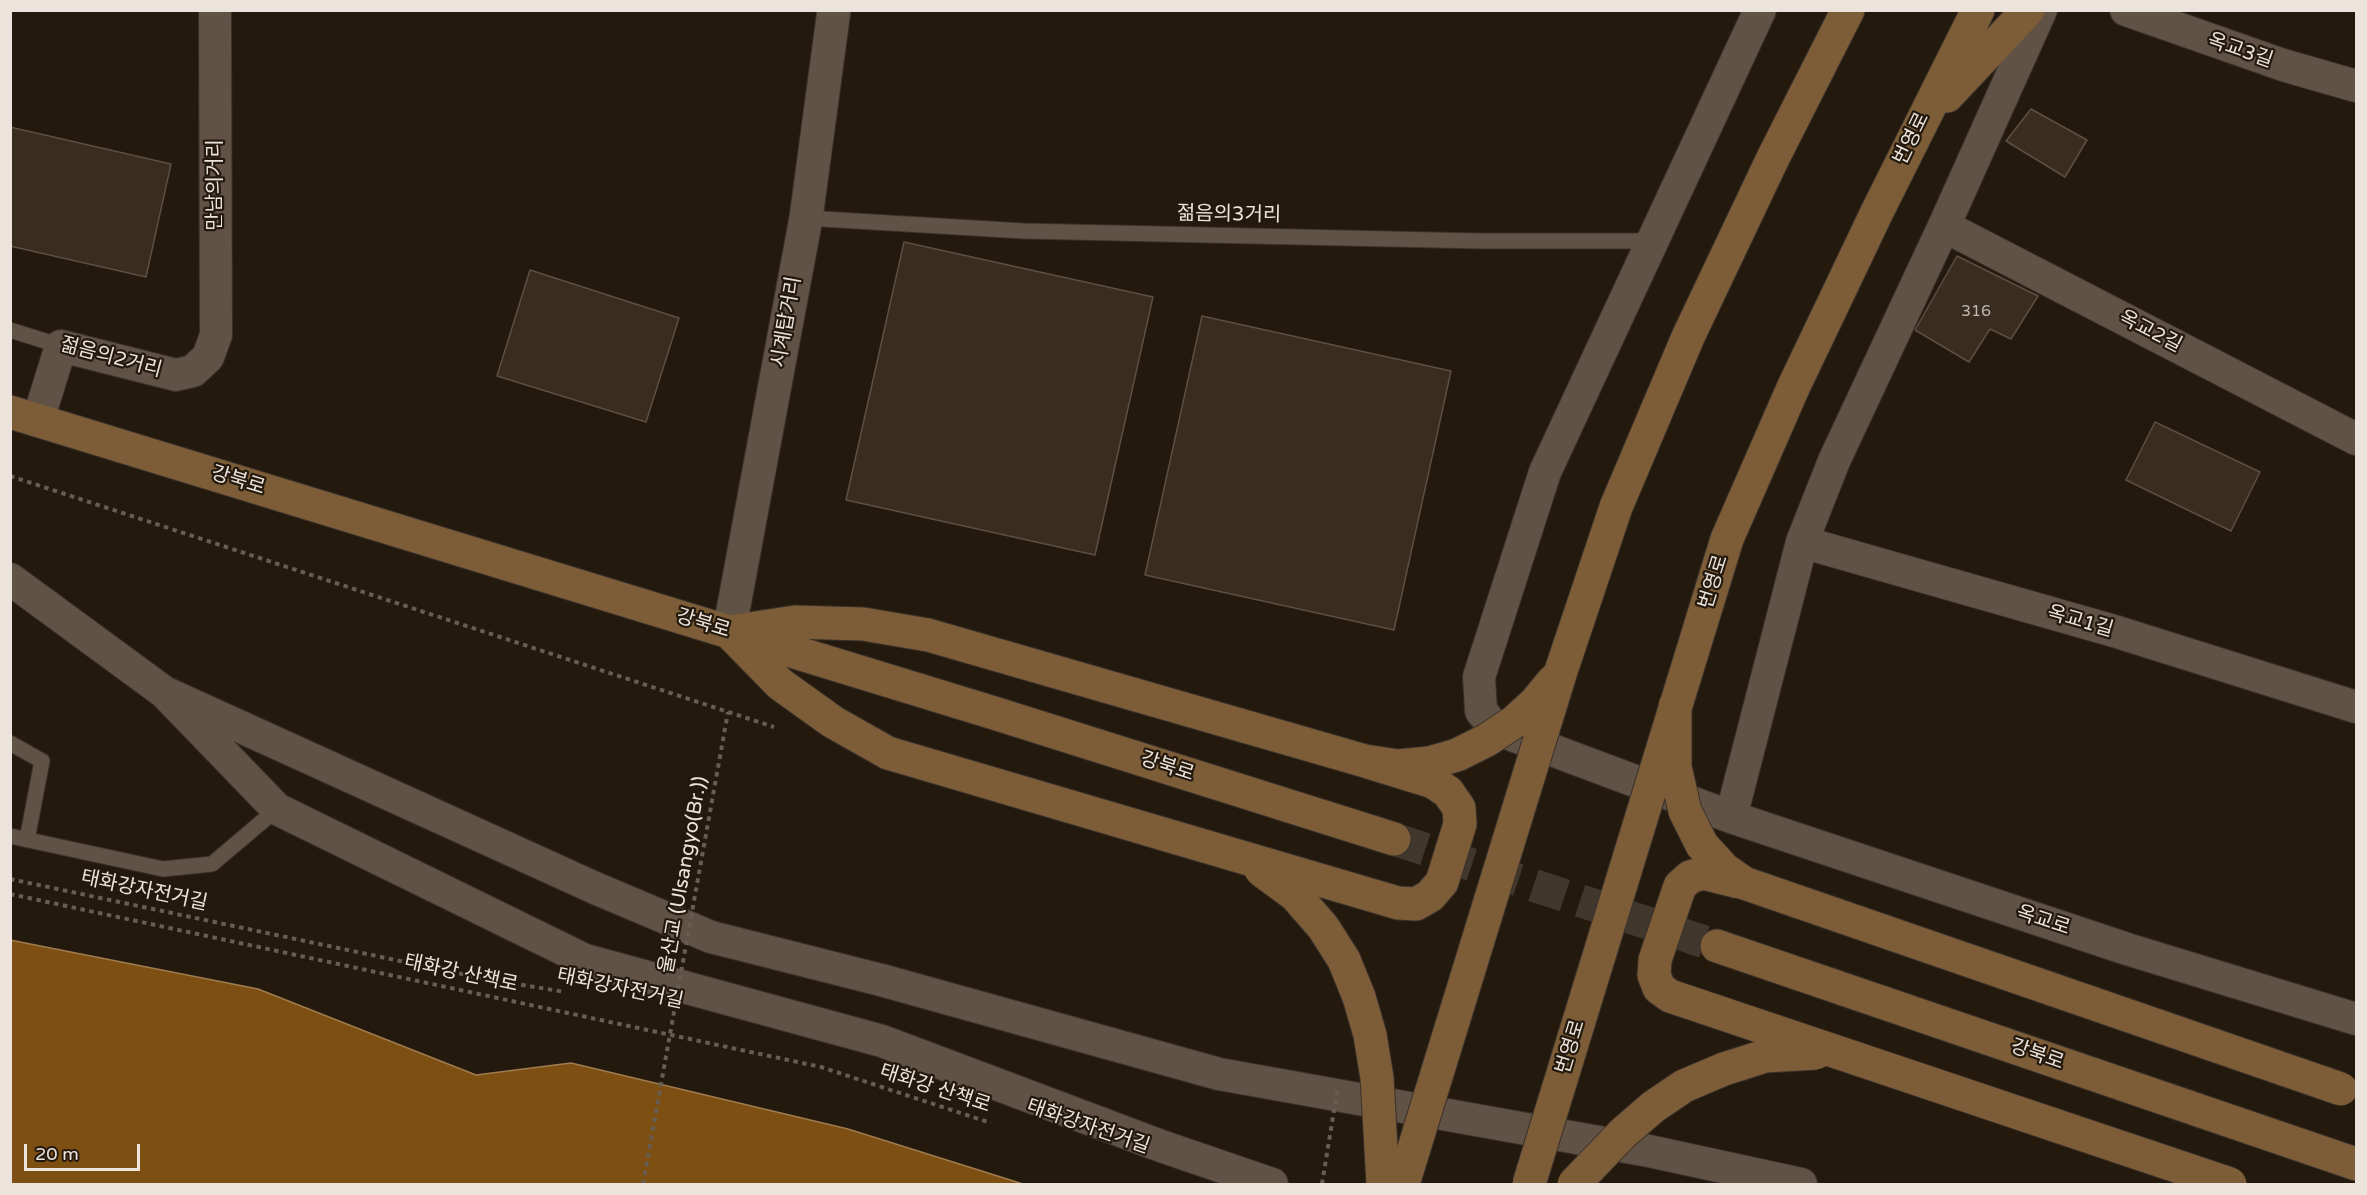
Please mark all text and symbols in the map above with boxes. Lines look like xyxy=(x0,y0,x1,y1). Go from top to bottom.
street label: 옥교3길 xyxy=(2204,29,2276,73)
street label: 번영로 xyxy=(1889,109,1935,169)
street label: 만남의거리 xyxy=(204,139,228,231)
street label: 젊음의3거리 xyxy=(1177,202,1281,228)
street label: 시계탑거리 xyxy=(767,275,807,369)
house number: 316 xyxy=(1961,302,1991,322)
street label: 옥교2길 xyxy=(2114,306,2186,358)
street label: 젊음의2거리 xyxy=(57,333,165,383)
street label: 강북로 xyxy=(208,461,268,501)
street label: 번영로 xyxy=(1694,552,1734,612)
street label: 옥교1길 xyxy=(2044,601,2116,643)
street label: 강북로 xyxy=(673,604,733,644)
street label: 강북로 xyxy=(1137,747,1197,787)
street label: 울산교 (Ulsangyo(Br.)) xyxy=(655,775,713,975)
street label: 태화강자전거길 xyxy=(79,866,209,916)
street label: 옥교로 xyxy=(2013,901,2073,941)
street label: 태화강 산책로 xyxy=(402,950,520,998)
street label: 태화강자전거길 xyxy=(555,964,685,1014)
street label: 번영로 xyxy=(1551,1017,1591,1077)
street label: 강북로 xyxy=(2007,1035,2067,1075)
street label: 태화강 산책로 xyxy=(876,1060,994,1118)
street label: 태화강자전거길 xyxy=(1023,1095,1153,1159)
scale bar xyxy=(27,1132,142,1170)
text: 20 m xyxy=(35,1143,79,1165)

